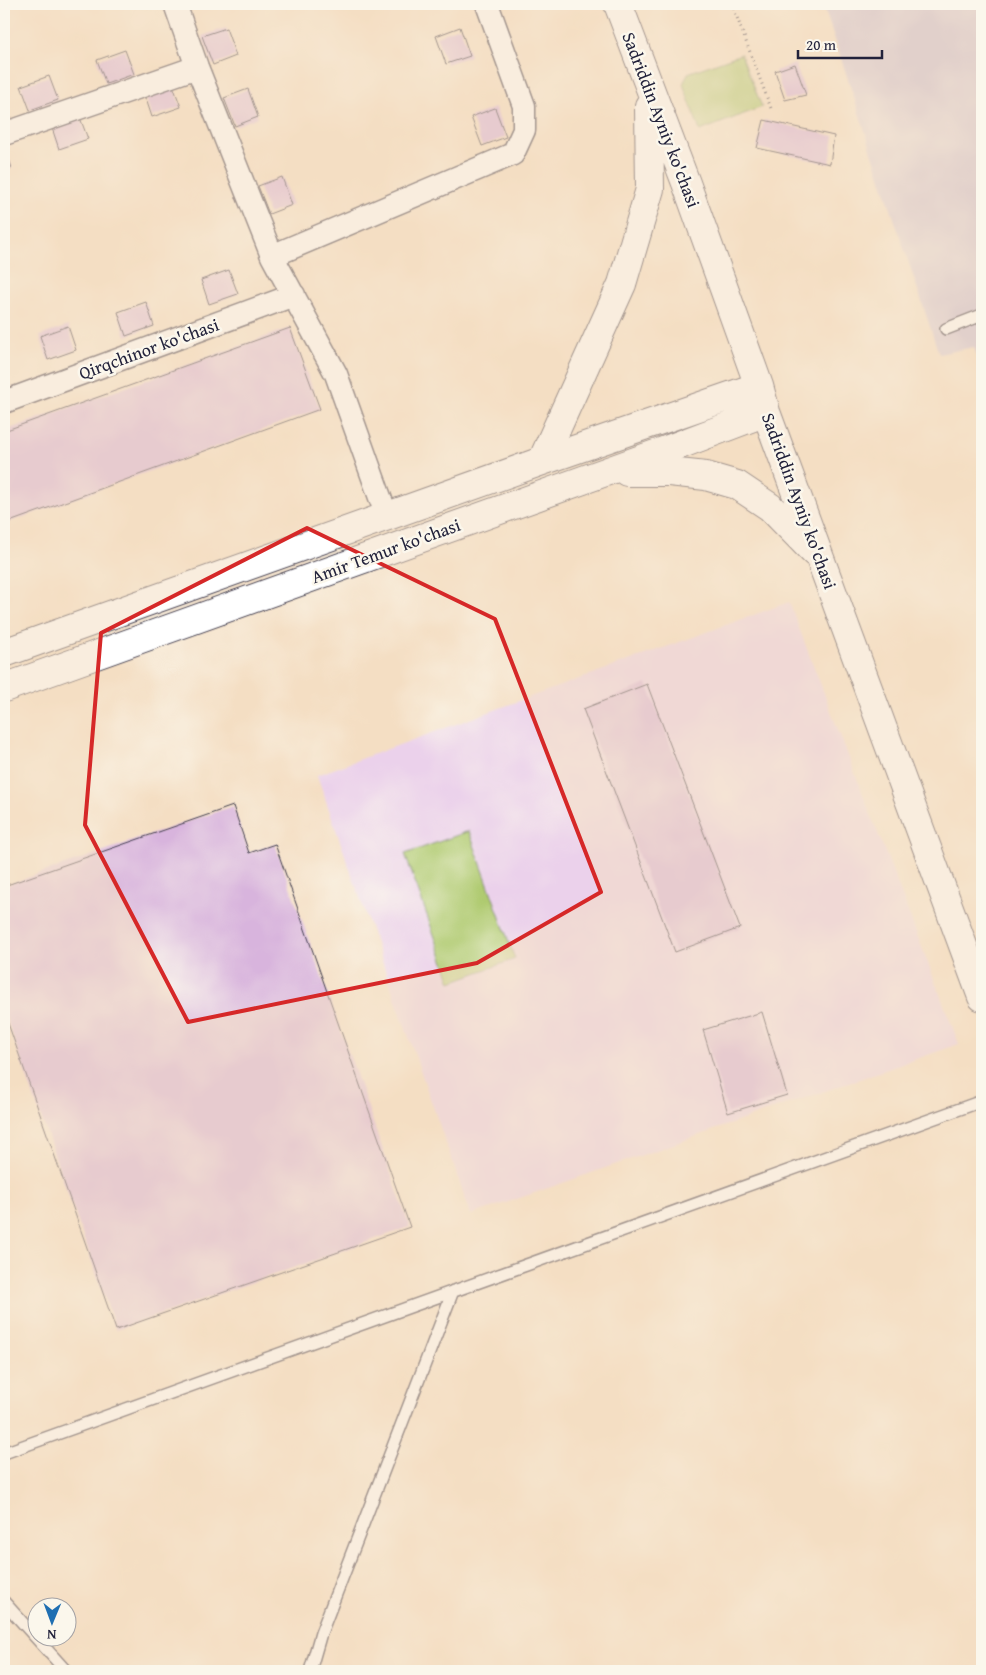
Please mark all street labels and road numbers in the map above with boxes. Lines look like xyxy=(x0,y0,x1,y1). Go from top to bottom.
street label: Sadriddin Ayniy ko'chasi xyxy=(616,28,707,211)
street label: Qirqchinor ko'chasi xyxy=(75,311,223,386)
street label: Sadriddin Ayniy ko'chasi xyxy=(755,409,844,593)
street label: Amir Temur ko'chasi xyxy=(308,511,464,590)

